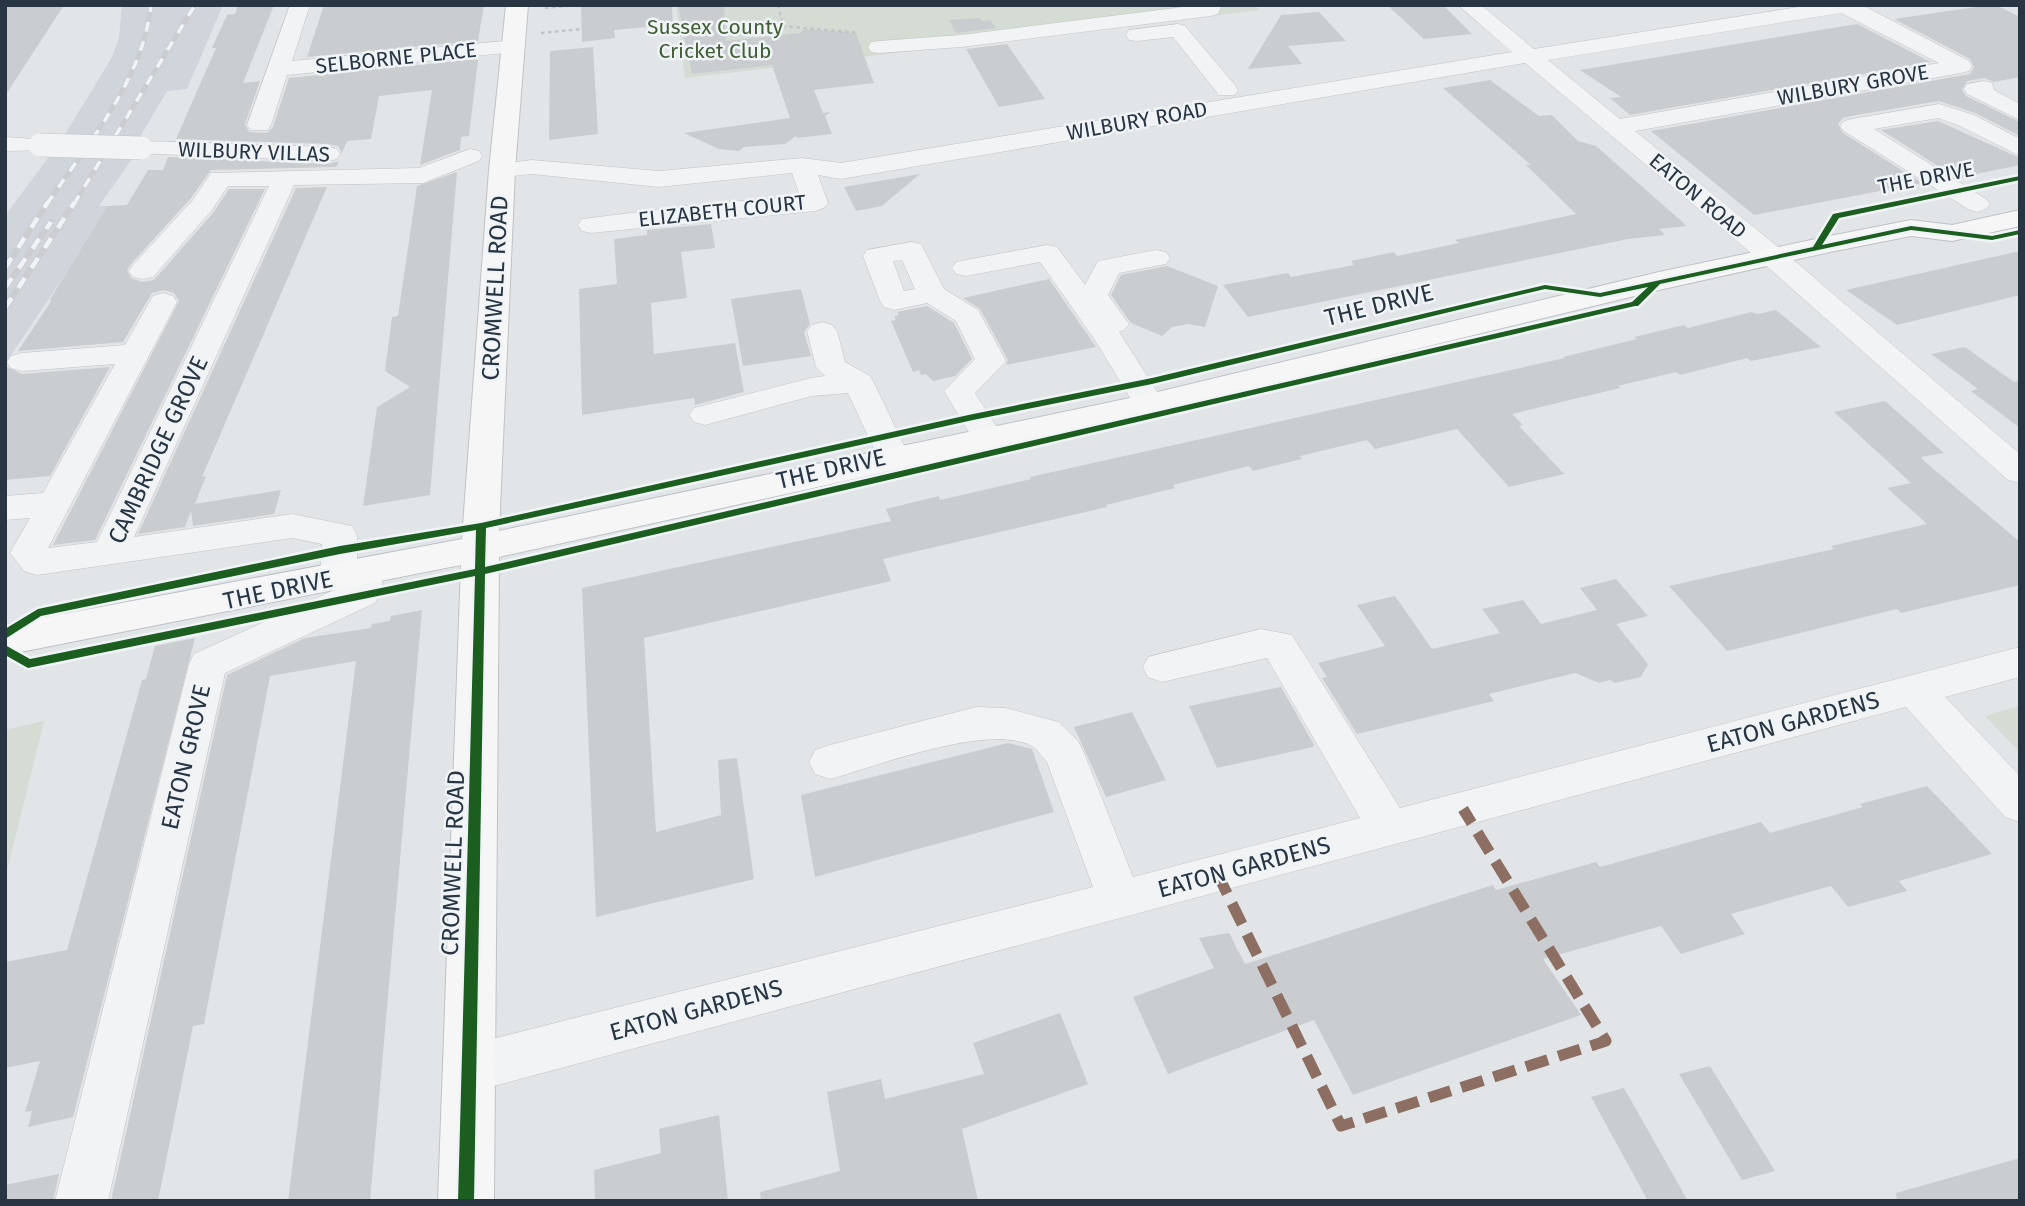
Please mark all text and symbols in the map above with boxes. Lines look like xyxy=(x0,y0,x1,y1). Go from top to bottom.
park label: Sussex County Cricket Club xyxy=(647,14,784,64)
street label: SELBORNE PLACE xyxy=(314,37,478,79)
street label: WILBURY GROVE xyxy=(1775,59,1931,111)
street label: WILBURY ROAD xyxy=(1065,96,1209,146)
street label: WILBURY VILLAS xyxy=(177,136,331,168)
street label: EATON ROAD xyxy=(1644,148,1752,244)
street label: THE DRIVE xyxy=(1876,156,1976,200)
street label: ELIZABETH COURT xyxy=(637,189,807,233)
street label: CROMWELL ROAD xyxy=(476,195,514,381)
street label: THE DRIVE xyxy=(1322,278,1436,332)
street label: CAMBRIDGE GROVE xyxy=(102,352,214,548)
street label: THE DRIVE xyxy=(774,443,888,495)
street label: THE DRIVE xyxy=(221,565,335,615)
street label: EATON GROVE xyxy=(156,682,216,832)
street label: EATON GARDENS xyxy=(1704,686,1882,758)
street label: CROMWELL ROAD xyxy=(436,770,470,956)
street label: EATON GARDENS xyxy=(1155,831,1333,903)
street label: EATON GARDENS xyxy=(607,974,785,1046)

